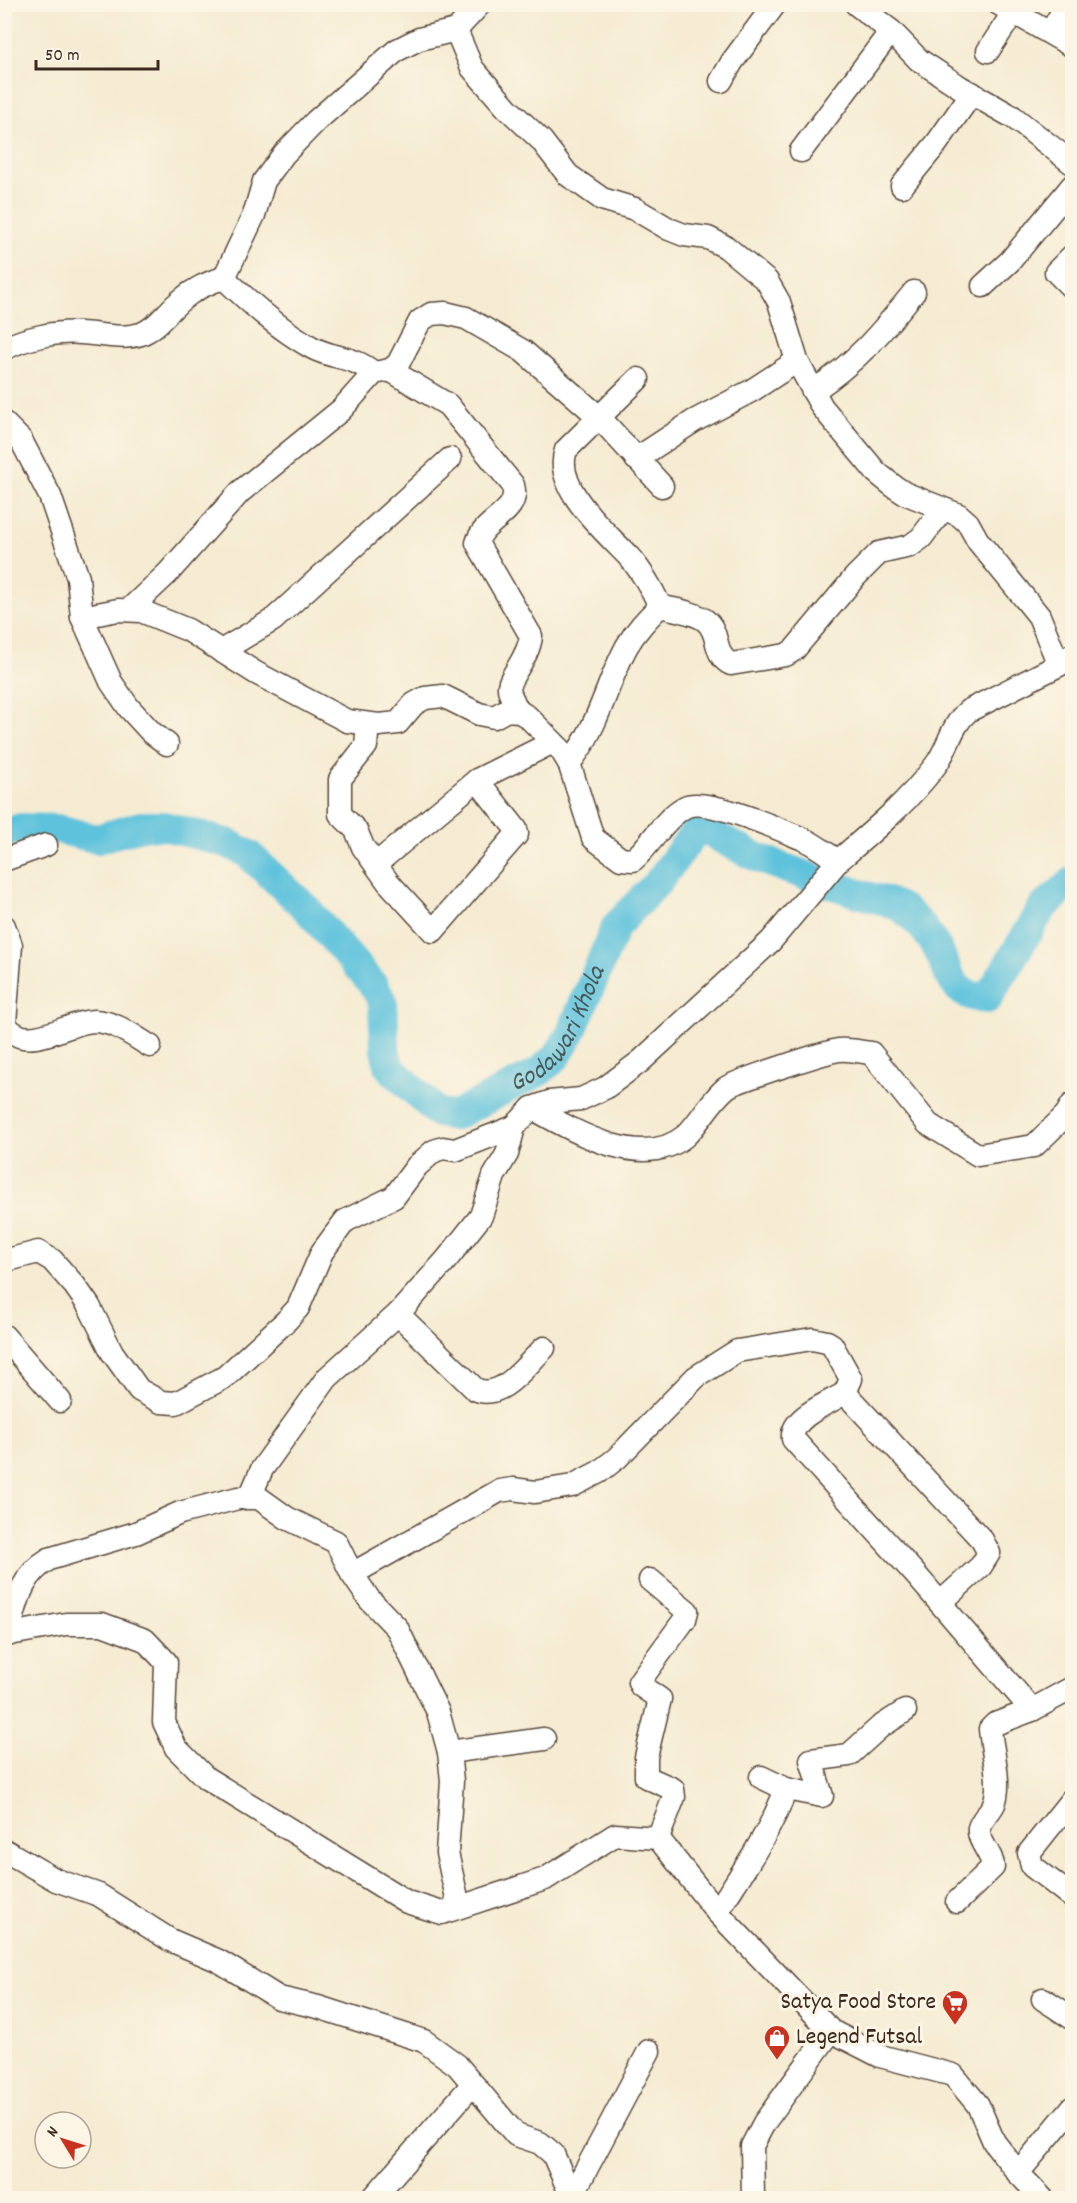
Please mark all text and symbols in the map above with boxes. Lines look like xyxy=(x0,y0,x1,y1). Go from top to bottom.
scale bar xyxy=(36,33,158,71)
text: 50 m xyxy=(45,44,80,69)
water label: Godawari Khola xyxy=(503,959,616,1102)
place label: Satya Food Store xyxy=(780,1986,936,2020)
supermarket icon: Satya Food Store xyxy=(940,1988,970,2026)
place label: Legend Futsal xyxy=(796,2021,923,2055)
shop icon: Legend Futsal xyxy=(762,2023,792,2061)
north arrow xyxy=(33,2110,93,2170)
text: N xyxy=(42,2122,65,2142)

